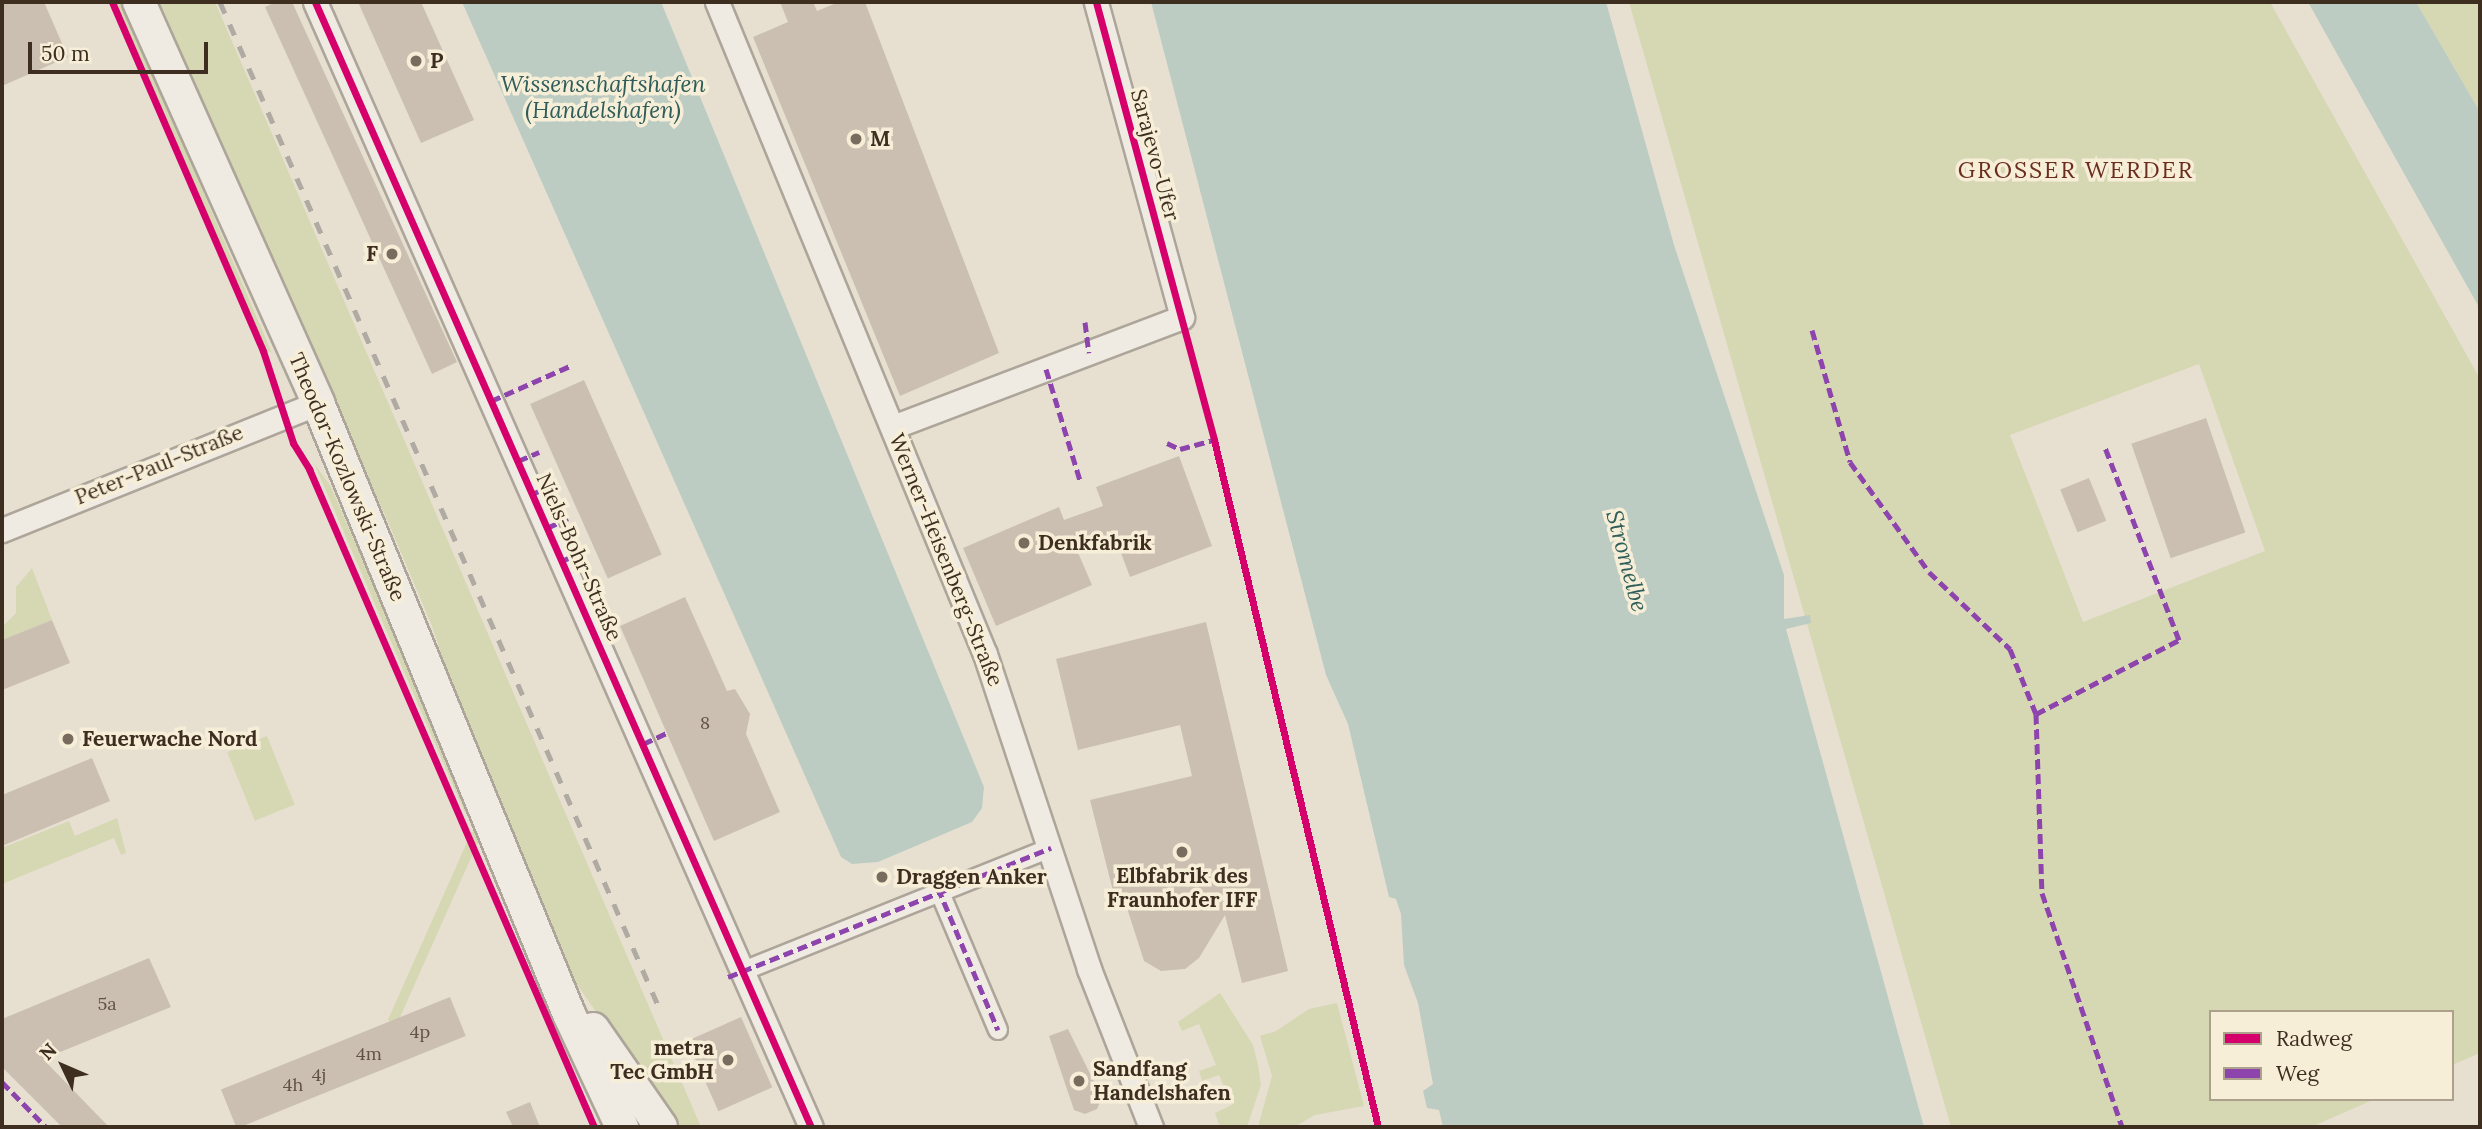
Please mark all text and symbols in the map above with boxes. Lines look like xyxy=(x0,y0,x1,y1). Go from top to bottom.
scale bar xyxy=(32,28,212,72)
text: 50 m xyxy=(41,40,90,67)
place label: P xyxy=(430,48,443,74)
marker: P xyxy=(408,53,424,69)
water label: Wissenschaftshafen (Handelshafen) xyxy=(500,70,706,124)
street label: Sarajevo-Ufer xyxy=(1125,86,1185,224)
place label: M xyxy=(870,126,890,152)
marker: M xyxy=(848,131,864,147)
district label: GROSSER WERDER xyxy=(1960,156,2192,184)
place label: F xyxy=(366,241,378,267)
marker: F xyxy=(384,246,400,262)
street label: Theodor-Kozlowski-Straße xyxy=(283,349,411,605)
street label: Peter-Paul-Straße xyxy=(71,420,247,510)
street label: Werner-Heisenberg-Straße xyxy=(884,430,1008,690)
street label: Niels-Bohr-Straße xyxy=(531,469,627,645)
water label: Stromelbe xyxy=(1600,507,1654,615)
place label: Denkfabrik xyxy=(1038,530,1152,556)
marker: Denkfabrik xyxy=(1016,535,1032,551)
house number: 8 xyxy=(700,712,710,734)
place label: Feuerwache Nord xyxy=(82,726,258,752)
marker: Feuerwache Nord xyxy=(60,731,76,747)
marker: Elbfabrik des Fraunhofer IFF xyxy=(1174,844,1190,860)
place label: Elbfabrik des Fraunhofer IFF xyxy=(1107,863,1257,913)
place label: Draggen Anker xyxy=(896,864,1047,890)
marker: Draggen Anker xyxy=(874,869,890,885)
house number: 5a xyxy=(97,993,117,1015)
legend xyxy=(2209,1010,2454,1101)
house number: 4p xyxy=(410,1021,430,1043)
text: Radweg xyxy=(2276,1025,2352,1052)
north arrow xyxy=(28,1031,98,1101)
place label: metra Tec GmbH xyxy=(610,1035,714,1085)
text: N xyxy=(34,1038,62,1065)
house number: 4m xyxy=(356,1043,382,1065)
marker: metra Tec GmbH xyxy=(720,1052,736,1068)
place label: Sandfang Handelshafen xyxy=(1093,1056,1231,1106)
text: Weg xyxy=(2276,1060,2319,1087)
house number: 4j xyxy=(312,1064,326,1086)
marker: Sandfang Handelshafen xyxy=(1071,1073,1087,1089)
house number: 4h xyxy=(283,1074,303,1096)

